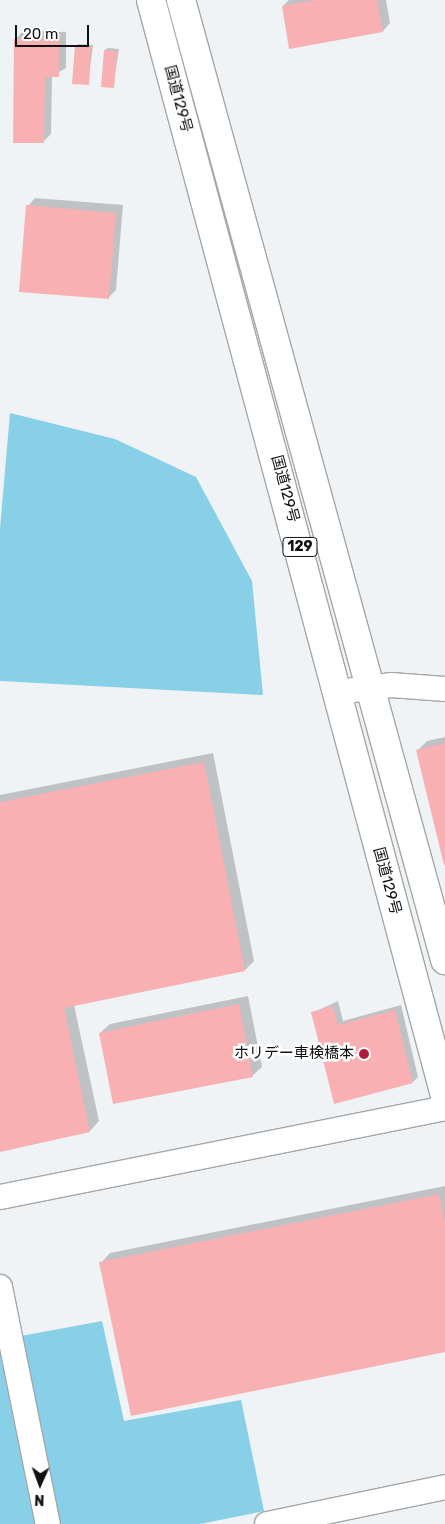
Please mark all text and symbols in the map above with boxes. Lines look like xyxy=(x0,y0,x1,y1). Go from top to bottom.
scale bar xyxy=(18,15,91,47)
text: 20 m xyxy=(23,25,58,43)
street label: 国道129号 xyxy=(160,63,196,135)
street label: 国道129号 xyxy=(267,453,303,525)
road number: 129 xyxy=(281,536,319,558)
street label: 国道129号 xyxy=(369,845,405,917)
place label: ホリデー車検橋本 xyxy=(234,1045,354,1063)
marker: ホリデー車検橋本 xyxy=(358,1048,370,1060)
north arrow xyxy=(15,1459,65,1509)
text: N xyxy=(34,1491,45,1508)

